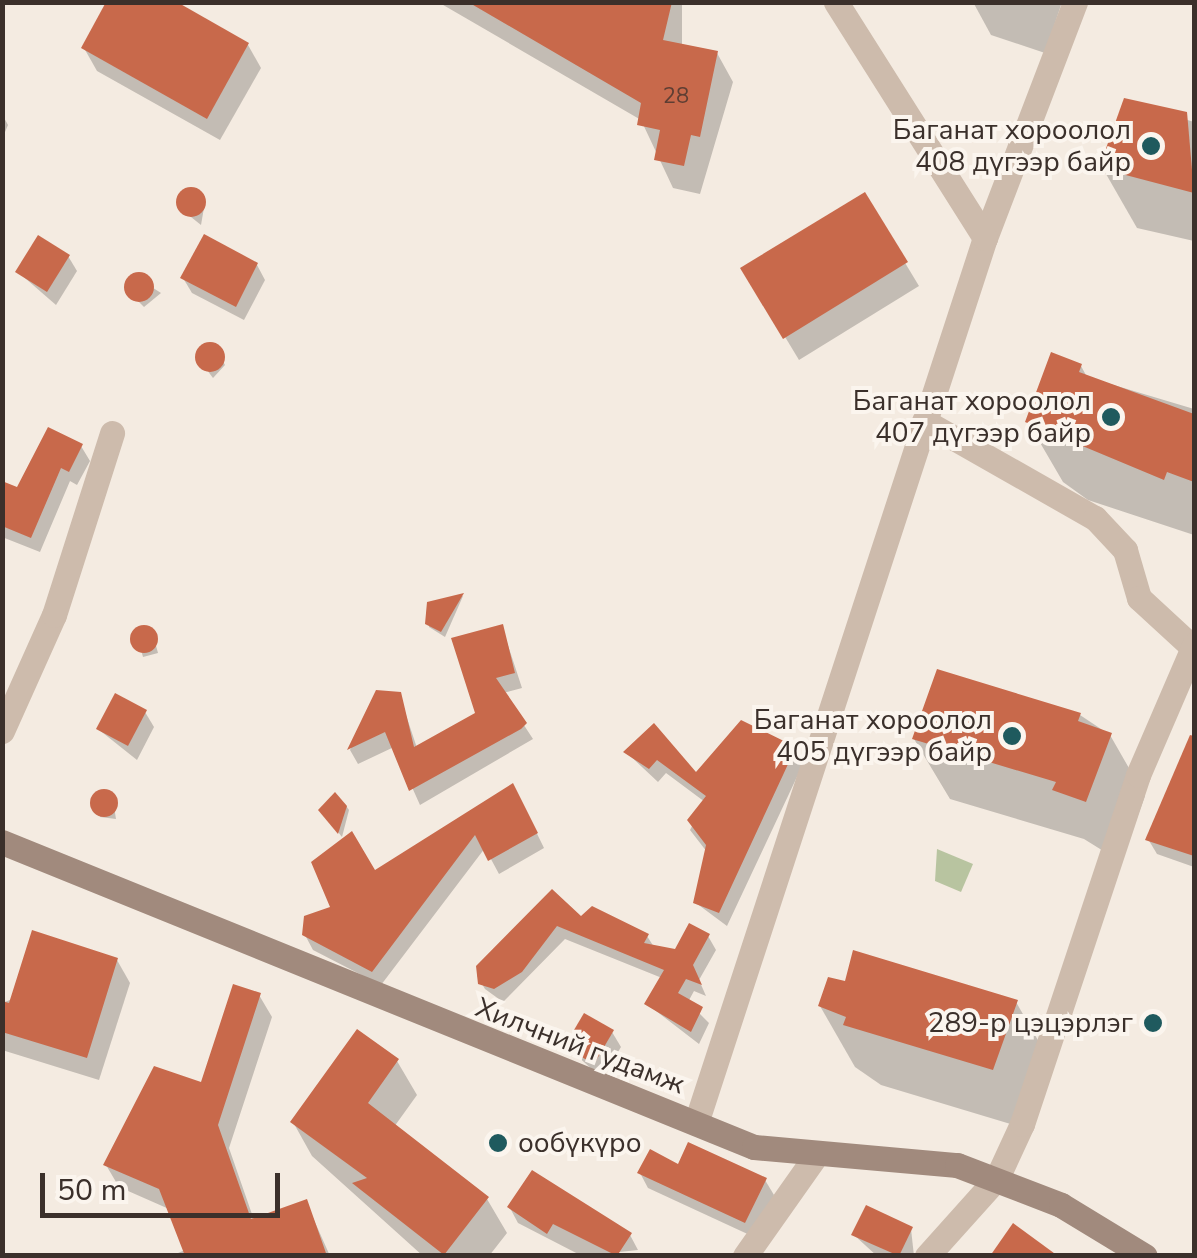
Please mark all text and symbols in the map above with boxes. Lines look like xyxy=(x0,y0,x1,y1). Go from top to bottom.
house number: 28 xyxy=(663,84,689,110)
place label: Баганат хороолол 408 дүгээр байр xyxy=(893,113,1131,179)
marker: Баганат хороолол 408 дүгээр байр xyxy=(1140,135,1162,157)
place label: Баганат хороолол 407 дүгээр байр xyxy=(853,384,1091,450)
marker: Баганат хороолол 407 дүгээр байр xyxy=(1100,406,1122,428)
place label: Баганат хороолол 405 дүгээр байр xyxy=(754,703,992,769)
marker: Баганат хороолол 405 дүгээр байр xyxy=(1001,725,1023,747)
street label: Хилчний гудамж xyxy=(471,991,689,1101)
place label: 289-р цэцэрлэг xyxy=(928,1006,1133,1040)
marker: 289-р цэцэрлэг xyxy=(1142,1012,1164,1034)
place label: ообүкүро xyxy=(518,1126,642,1160)
marker: ообүкүро xyxy=(487,1132,509,1154)
scale bar xyxy=(45,1153,285,1215)
text: 50 m xyxy=(57,1170,126,1211)

